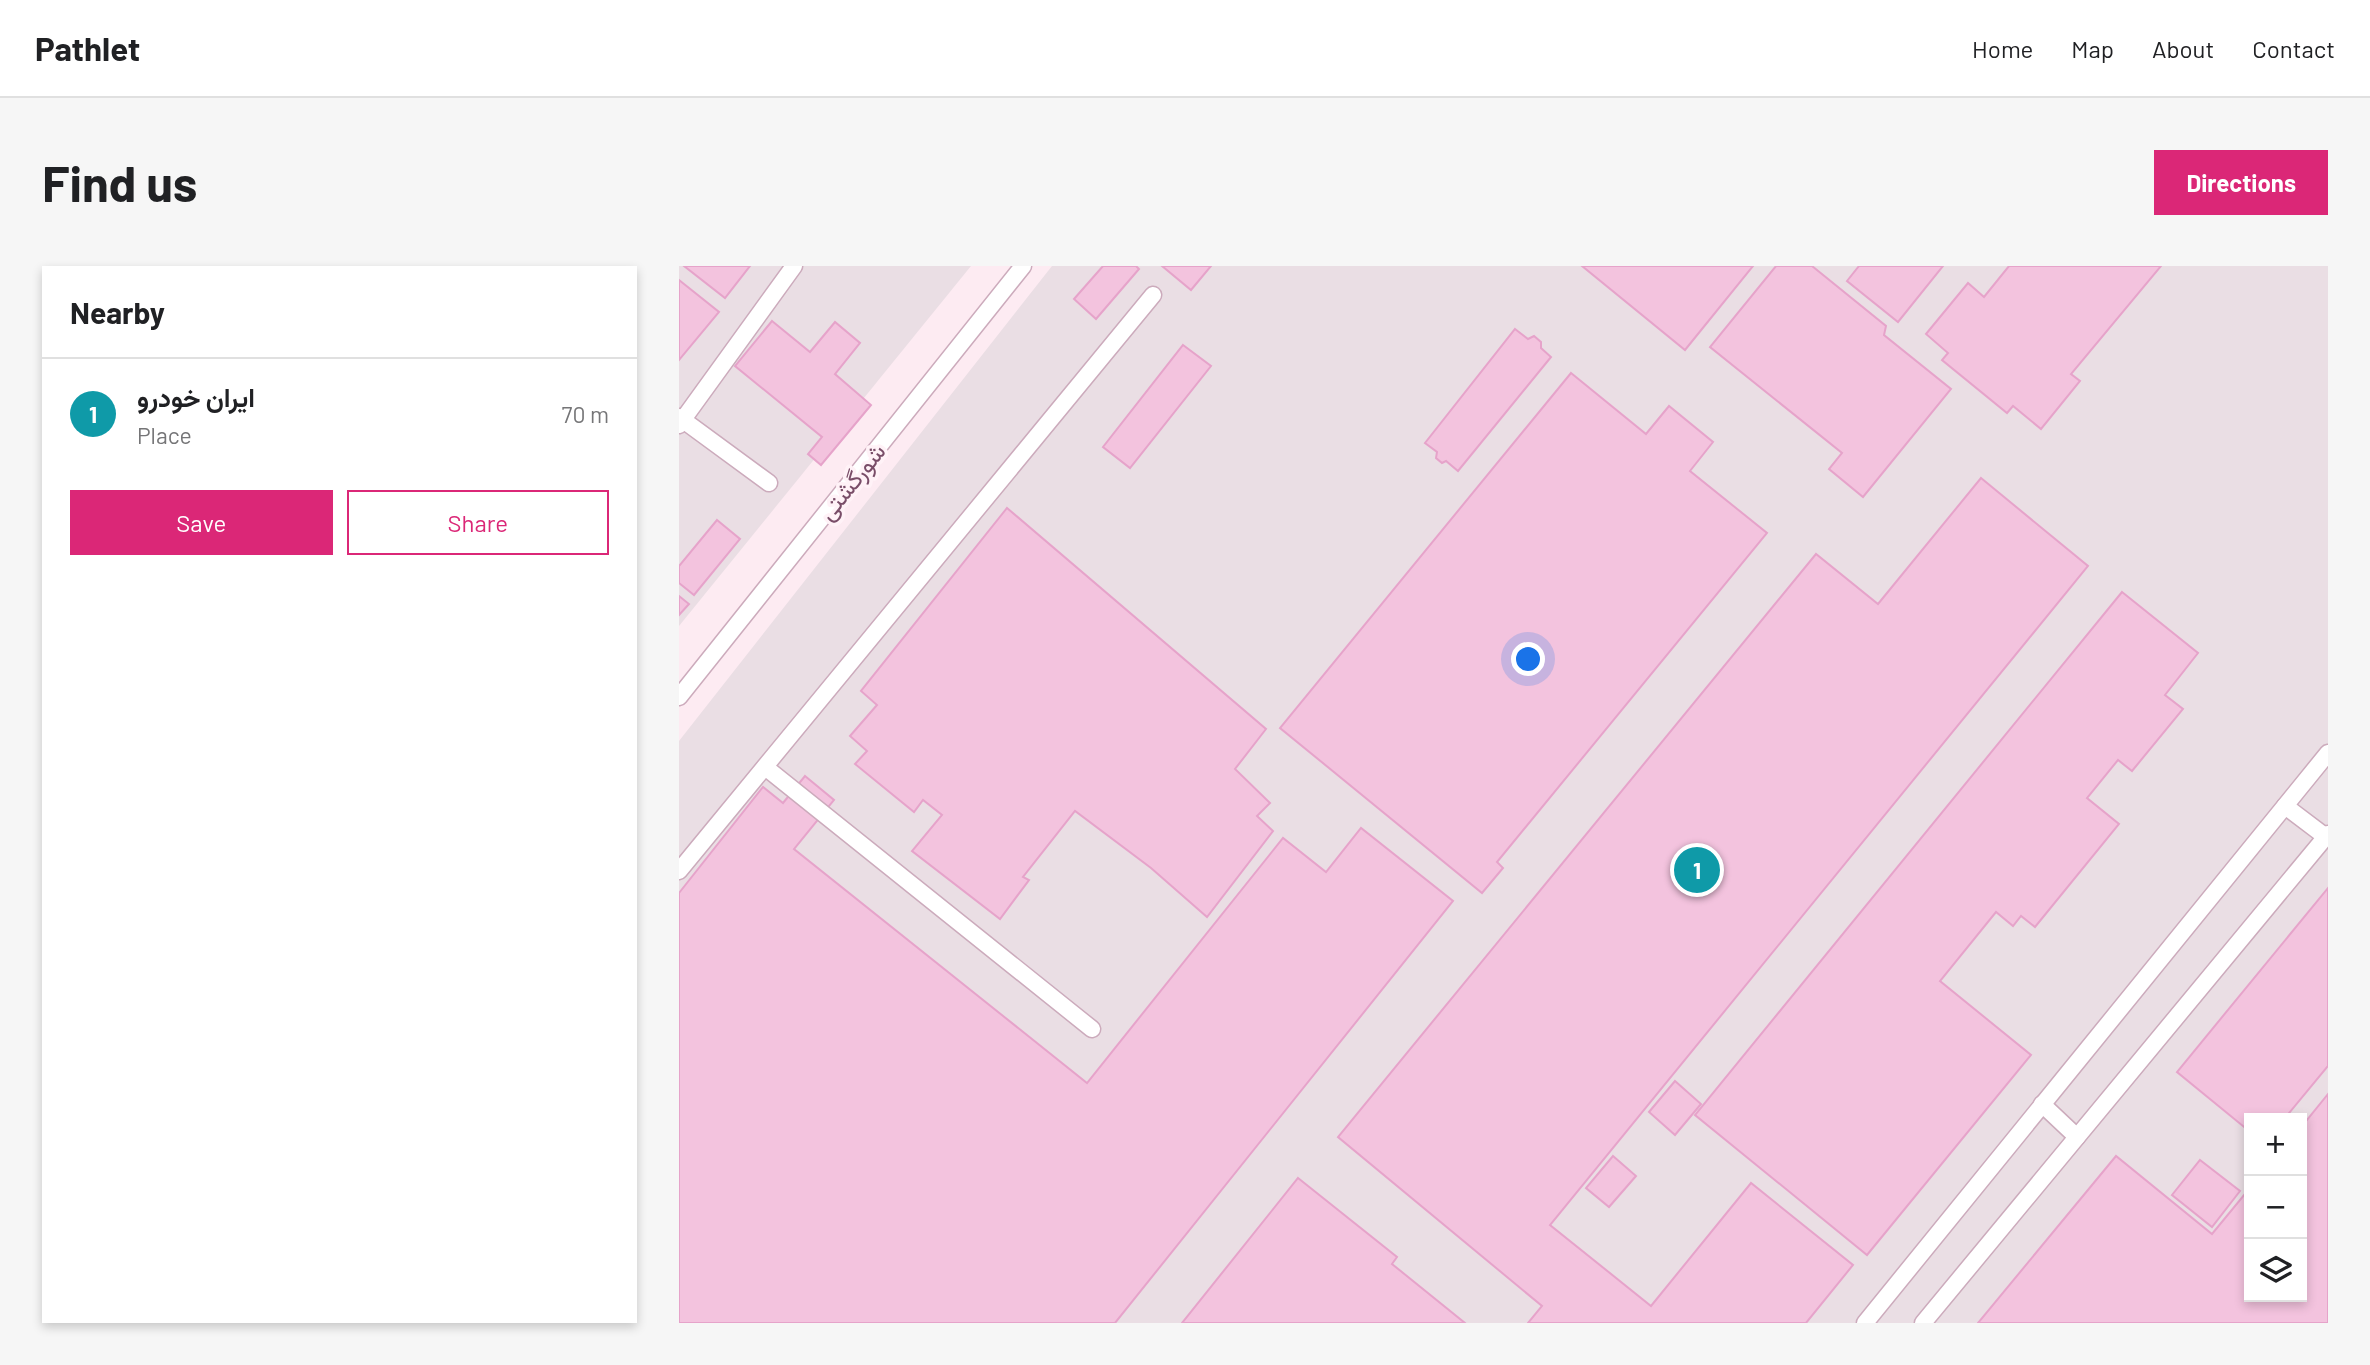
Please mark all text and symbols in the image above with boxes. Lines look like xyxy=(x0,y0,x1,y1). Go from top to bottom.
text: Pathlet xyxy=(35,28,140,68)
text: Home xyxy=(1972,34,2033,63)
text: Map xyxy=(2071,34,2114,63)
text: About xyxy=(2152,34,2214,63)
text: Contact xyxy=(2252,34,2335,63)
button: Directions xyxy=(2154,150,2328,215)
text: Find us xyxy=(42,153,197,212)
text: Nearby xyxy=(70,294,165,330)
text: ایران خودرو xyxy=(137,381,255,412)
text: 1 xyxy=(89,400,97,428)
text: 70 m xyxy=(562,400,609,428)
text: Place xyxy=(137,421,192,449)
street label: شورگشتی xyxy=(811,437,892,527)
button: Save xyxy=(70,490,333,555)
button: Share xyxy=(347,490,609,555)
your location xyxy=(1511,642,1545,676)
pin: 1 xyxy=(1674,844,1720,896)
map controls xyxy=(2244,1113,2307,1302)
button: + xyxy=(2244,1113,2307,1176)
button: − xyxy=(2244,1176,2307,1239)
button: layers xyxy=(2244,1239,2307,1302)

